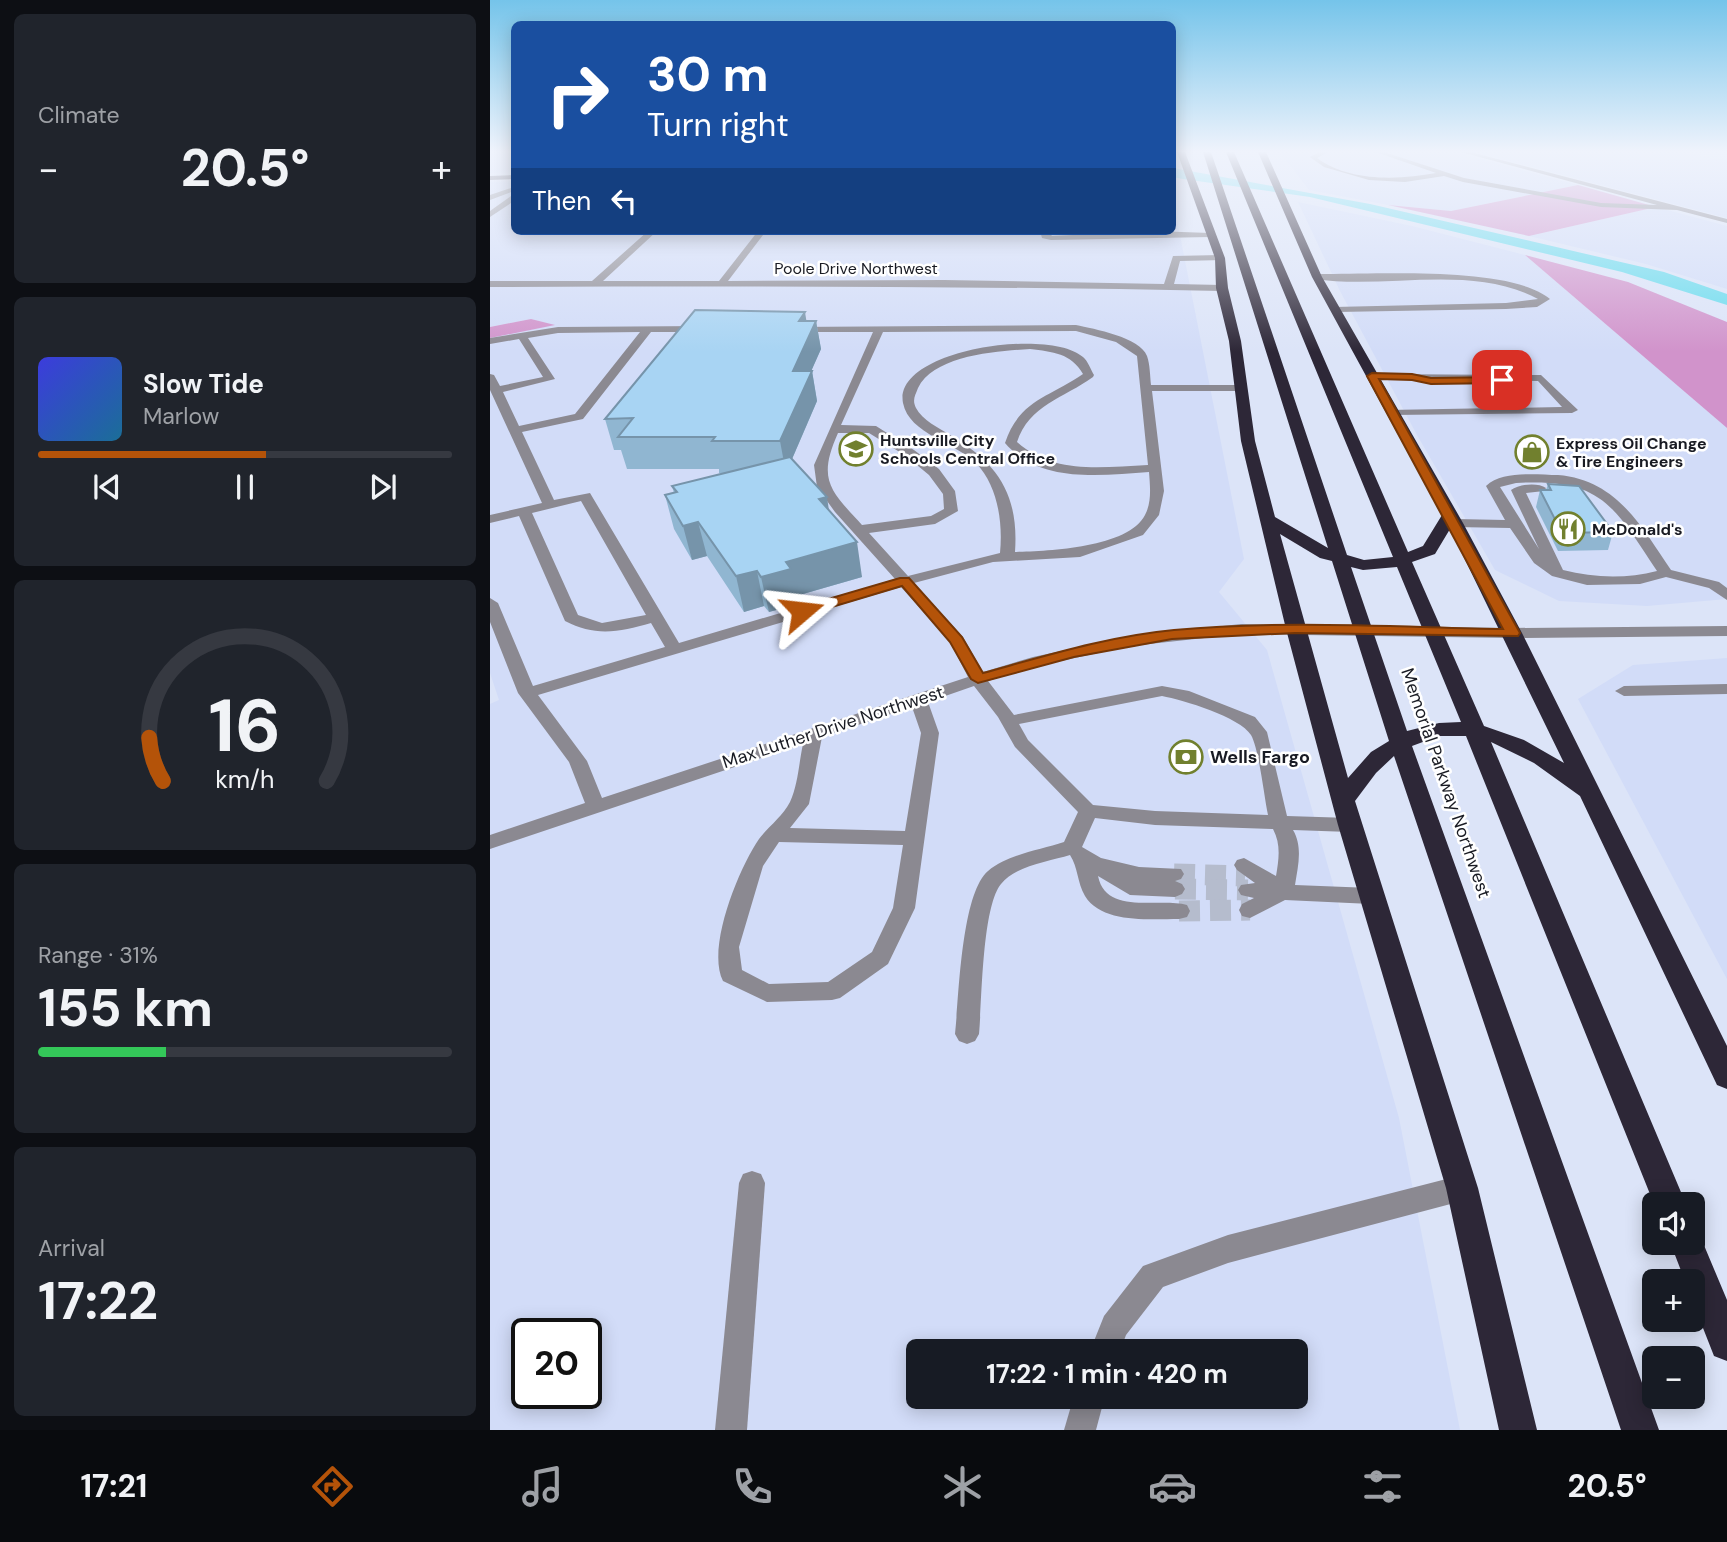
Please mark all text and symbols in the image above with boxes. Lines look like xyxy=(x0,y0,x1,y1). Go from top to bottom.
text: 30 m xyxy=(647,42,769,106)
icon: right xyxy=(532,49,623,140)
text: Climate xyxy=(38,100,120,130)
text: Turn right xyxy=(647,104,789,146)
text: 20.5° xyxy=(181,134,309,202)
text: − xyxy=(38,144,59,194)
text: + xyxy=(431,144,452,194)
icon: left xyxy=(605,182,643,220)
text: Then xyxy=(532,184,591,218)
street label: Poole Drive Northwest xyxy=(774,258,938,279)
pin xyxy=(1472,350,1532,410)
icon: arrive xyxy=(1483,361,1521,399)
text: Slow Tide xyxy=(143,367,264,401)
text: Marlow xyxy=(143,401,219,431)
school or university icon: Huntsville City Schools Central Office xyxy=(837,430,875,468)
place label: Huntsville City Schools Central Office xyxy=(880,430,1055,469)
shop icon: Express Oil Change & Tire Engineers xyxy=(1513,433,1551,471)
place label: Express Oil Change & Tire Engineers xyxy=(1556,433,1707,472)
icon: previous xyxy=(88,468,126,506)
icon: pause xyxy=(226,468,264,506)
icon: next xyxy=(364,468,402,506)
restaurant icon: McDonald's xyxy=(1549,510,1587,548)
place label: McDonald's xyxy=(1592,519,1683,540)
position arrow xyxy=(765,574,839,648)
street label: Memorial Parkway Northwest xyxy=(1395,665,1497,901)
text: 16 xyxy=(209,679,281,774)
street label: Max Luther Drive Northwest xyxy=(719,680,947,774)
bank icon: Wells Fargo xyxy=(1167,738,1205,776)
place label: Wells Fargo xyxy=(1210,745,1310,769)
text: km/h xyxy=(215,763,275,796)
text: Range · 31% xyxy=(38,940,158,970)
text: 155 km xyxy=(38,974,213,1042)
map controls xyxy=(1642,1192,1705,1409)
button: sound xyxy=(1642,1192,1705,1255)
text: Arrival xyxy=(38,1233,105,1263)
text: 17:22 xyxy=(38,1267,158,1335)
button: + xyxy=(1642,1269,1705,1332)
speed limit sign: 20 xyxy=(511,1318,602,1409)
button: − xyxy=(1642,1346,1705,1409)
text: 17:22 · 1 min · 420 m xyxy=(986,1357,1228,1391)
icon: directions xyxy=(308,1462,357,1511)
icon: music xyxy=(518,1462,567,1511)
icon: phone xyxy=(728,1462,777,1511)
icon: climate xyxy=(938,1462,987,1511)
icon: car xyxy=(1148,1462,1197,1511)
icon: filters xyxy=(1358,1462,1407,1511)
text: 17:21 xyxy=(80,1465,148,1507)
text: 20.5° xyxy=(1567,1465,1647,1507)

